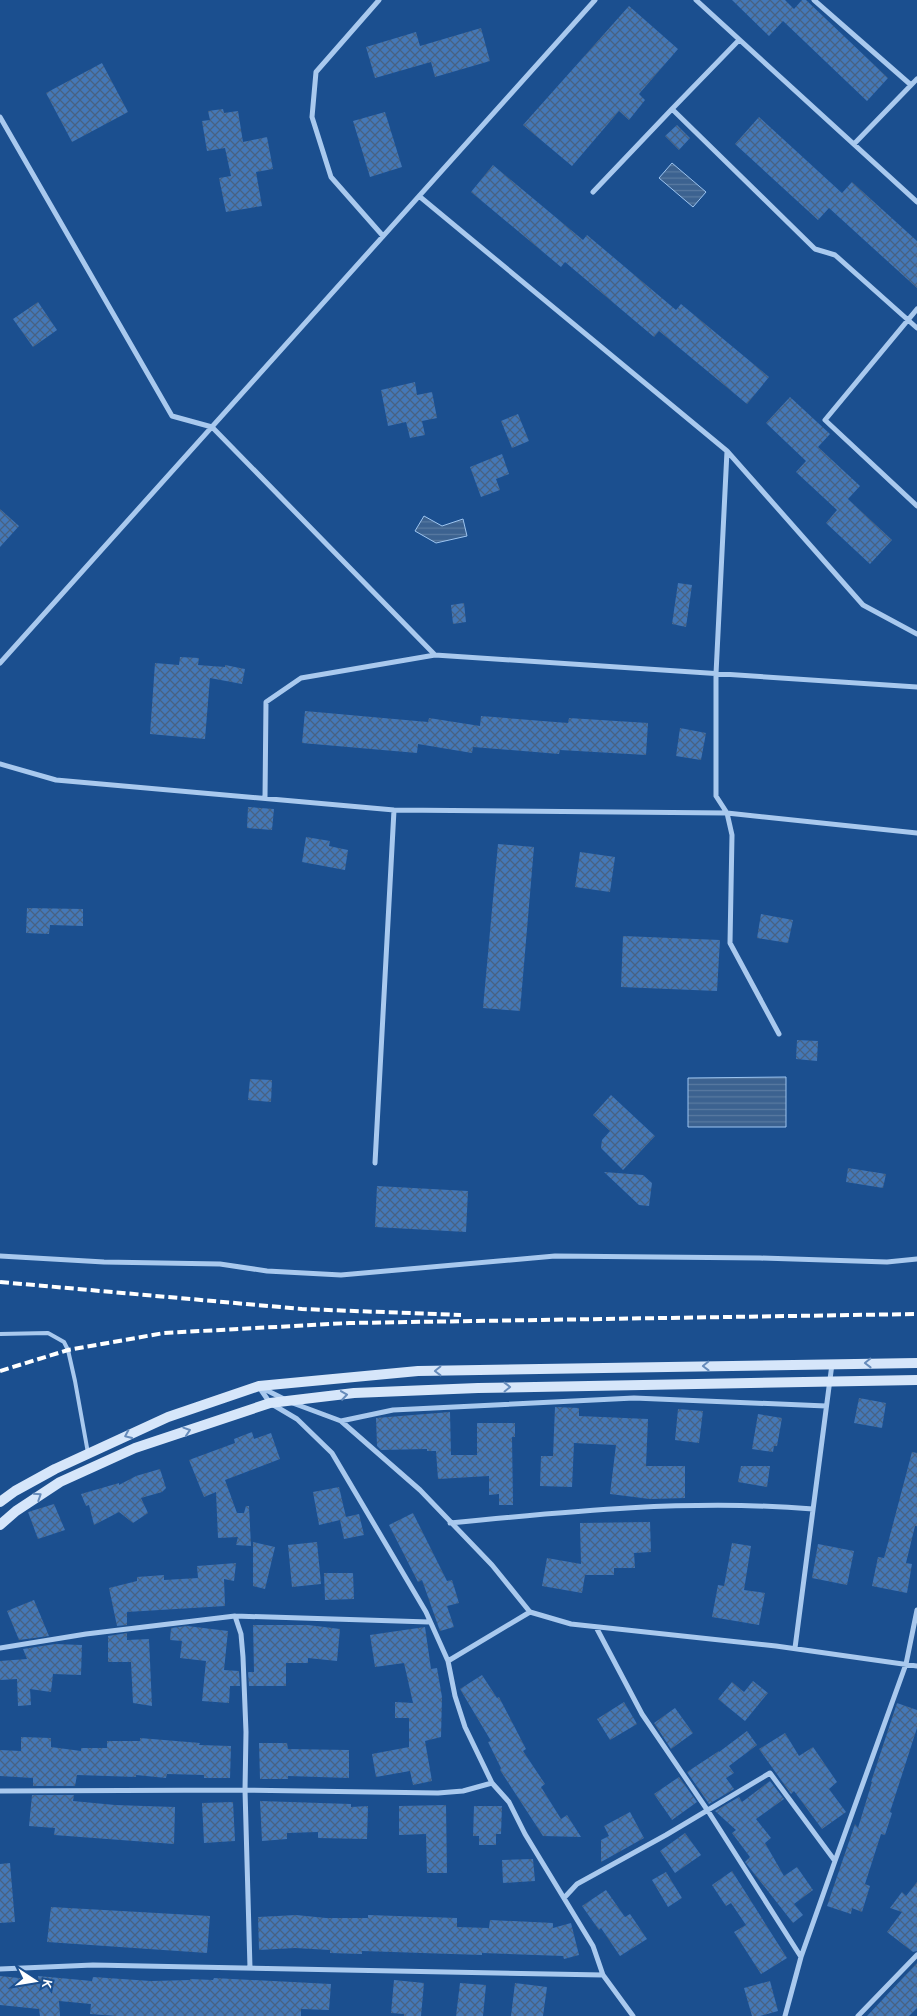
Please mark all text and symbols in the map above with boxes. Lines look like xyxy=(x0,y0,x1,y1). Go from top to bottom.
one-way arrow xyxy=(864,1358,872,1368)
one-way arrow xyxy=(702,1361,710,1371)
one-way arrow xyxy=(434,1365,442,1376)
one-way arrow xyxy=(503,1382,511,1393)
one-way arrow xyxy=(340,1390,349,1400)
one-way arrow xyxy=(182,1427,190,1437)
one-way arrow xyxy=(124,1429,133,1440)
one-way arrow xyxy=(33,1493,42,1502)
north arrow xyxy=(10,1956,60,2006)
text: K xyxy=(38,1977,56,1991)

